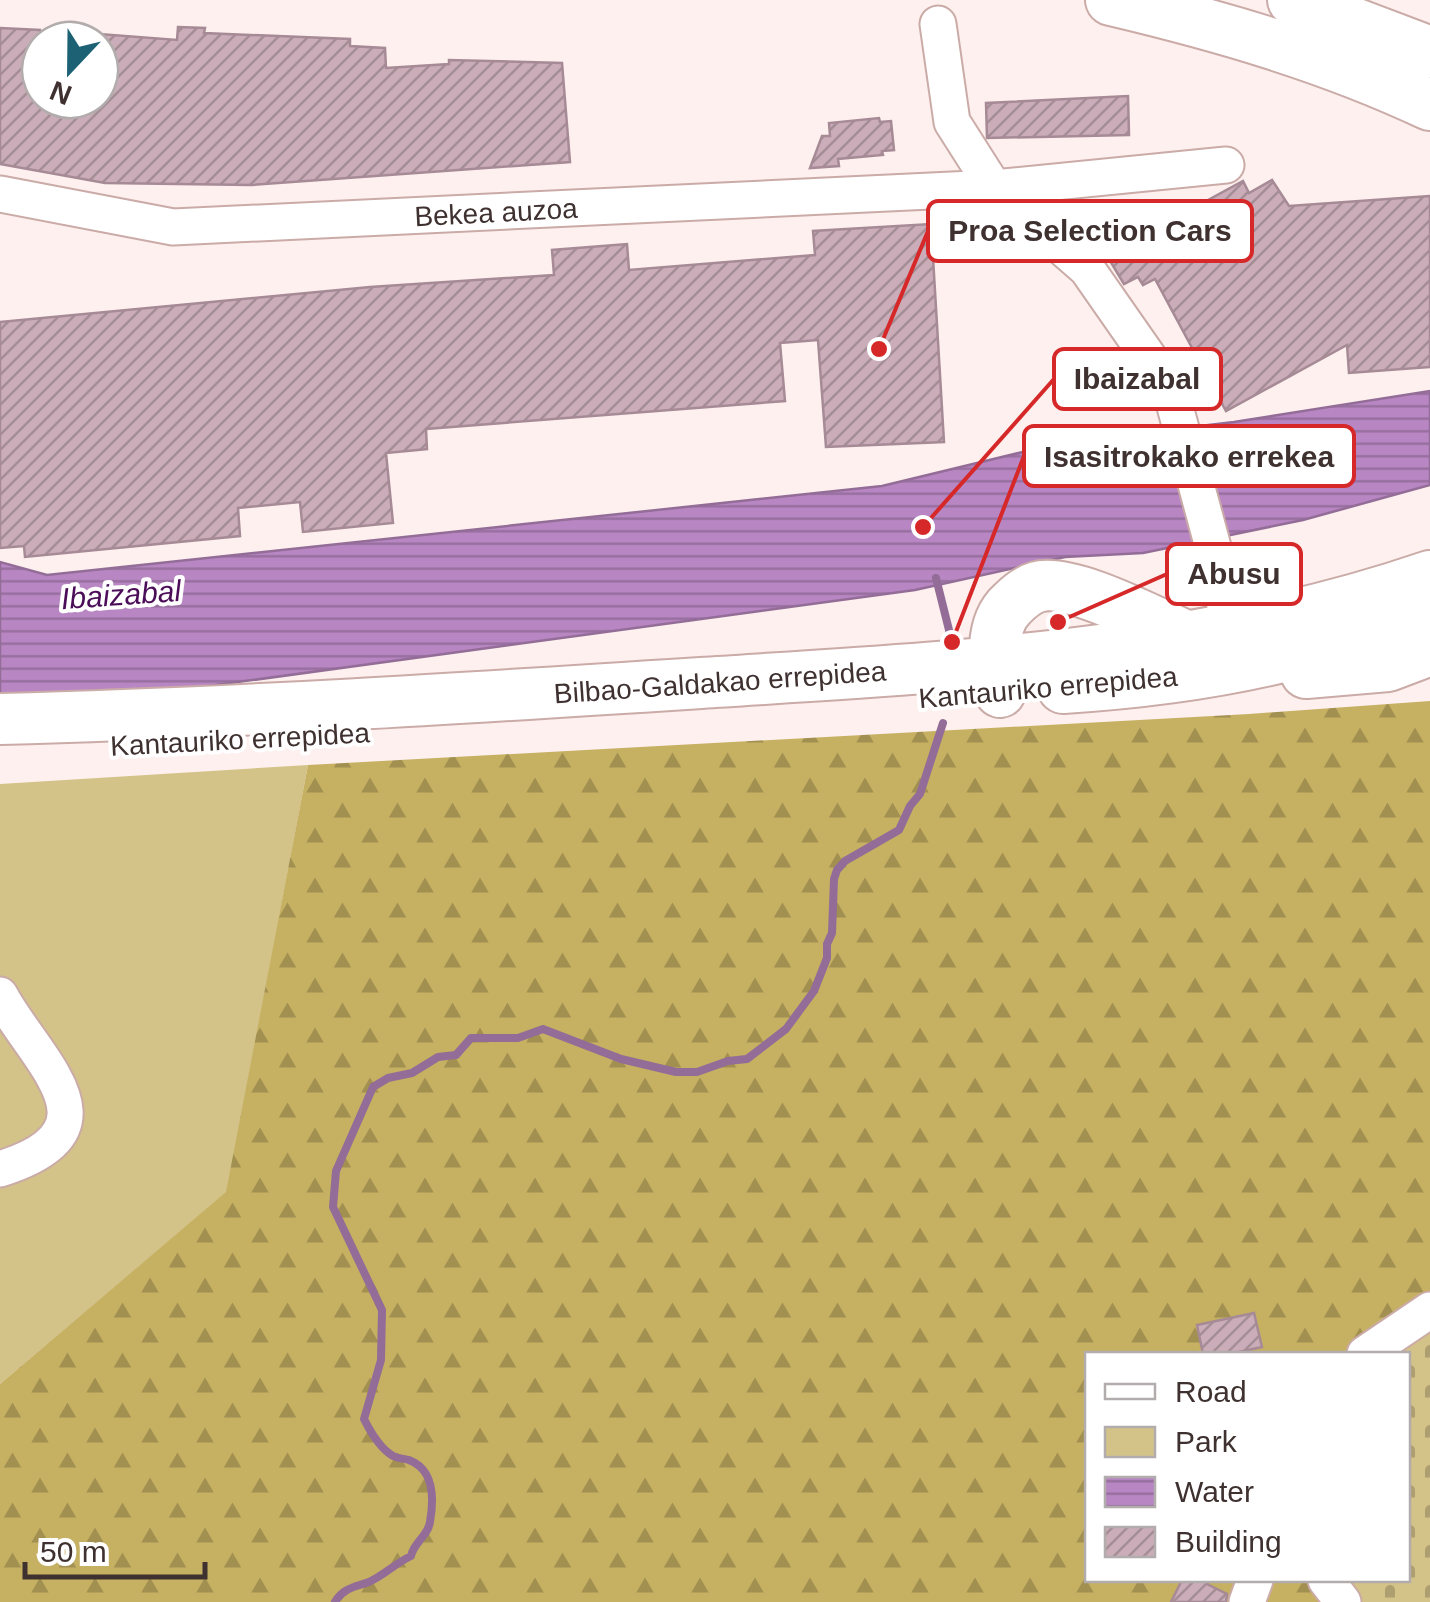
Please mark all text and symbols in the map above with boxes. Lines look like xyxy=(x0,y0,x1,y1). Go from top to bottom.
north arrow xyxy=(20,20,120,120)
text: N xyxy=(46,75,76,111)
street label: Bekea auzoa xyxy=(414,193,579,232)
callout: Proa Selection Cars xyxy=(928,201,1252,261)
text: Proa Selection Cars xyxy=(948,214,1232,247)
callout: Ibaizabal xyxy=(1054,349,1221,409)
text: Ibaizabal xyxy=(1074,362,1200,395)
callout: Isasitrokako errekea xyxy=(1024,426,1354,486)
text: Isasitrokako errekea xyxy=(1044,440,1334,473)
callout: Abusu xyxy=(1167,544,1301,604)
text: Abusu xyxy=(1187,557,1281,590)
water label: Ibaizabal xyxy=(60,574,183,615)
street label: Bilbao-Galdakao errepidea xyxy=(553,655,888,710)
street label: Kantauriko errepidea xyxy=(917,661,1179,714)
street label: Kantauriko errepidea xyxy=(109,717,371,762)
legend xyxy=(1085,1352,1410,1582)
text: Road xyxy=(1175,1375,1247,1408)
text: Park xyxy=(1175,1425,1238,1458)
text: Water xyxy=(1175,1475,1254,1508)
scale bar xyxy=(25,1517,205,1579)
text: Building xyxy=(1175,1525,1282,1558)
text: 50 m xyxy=(40,1535,107,1568)

